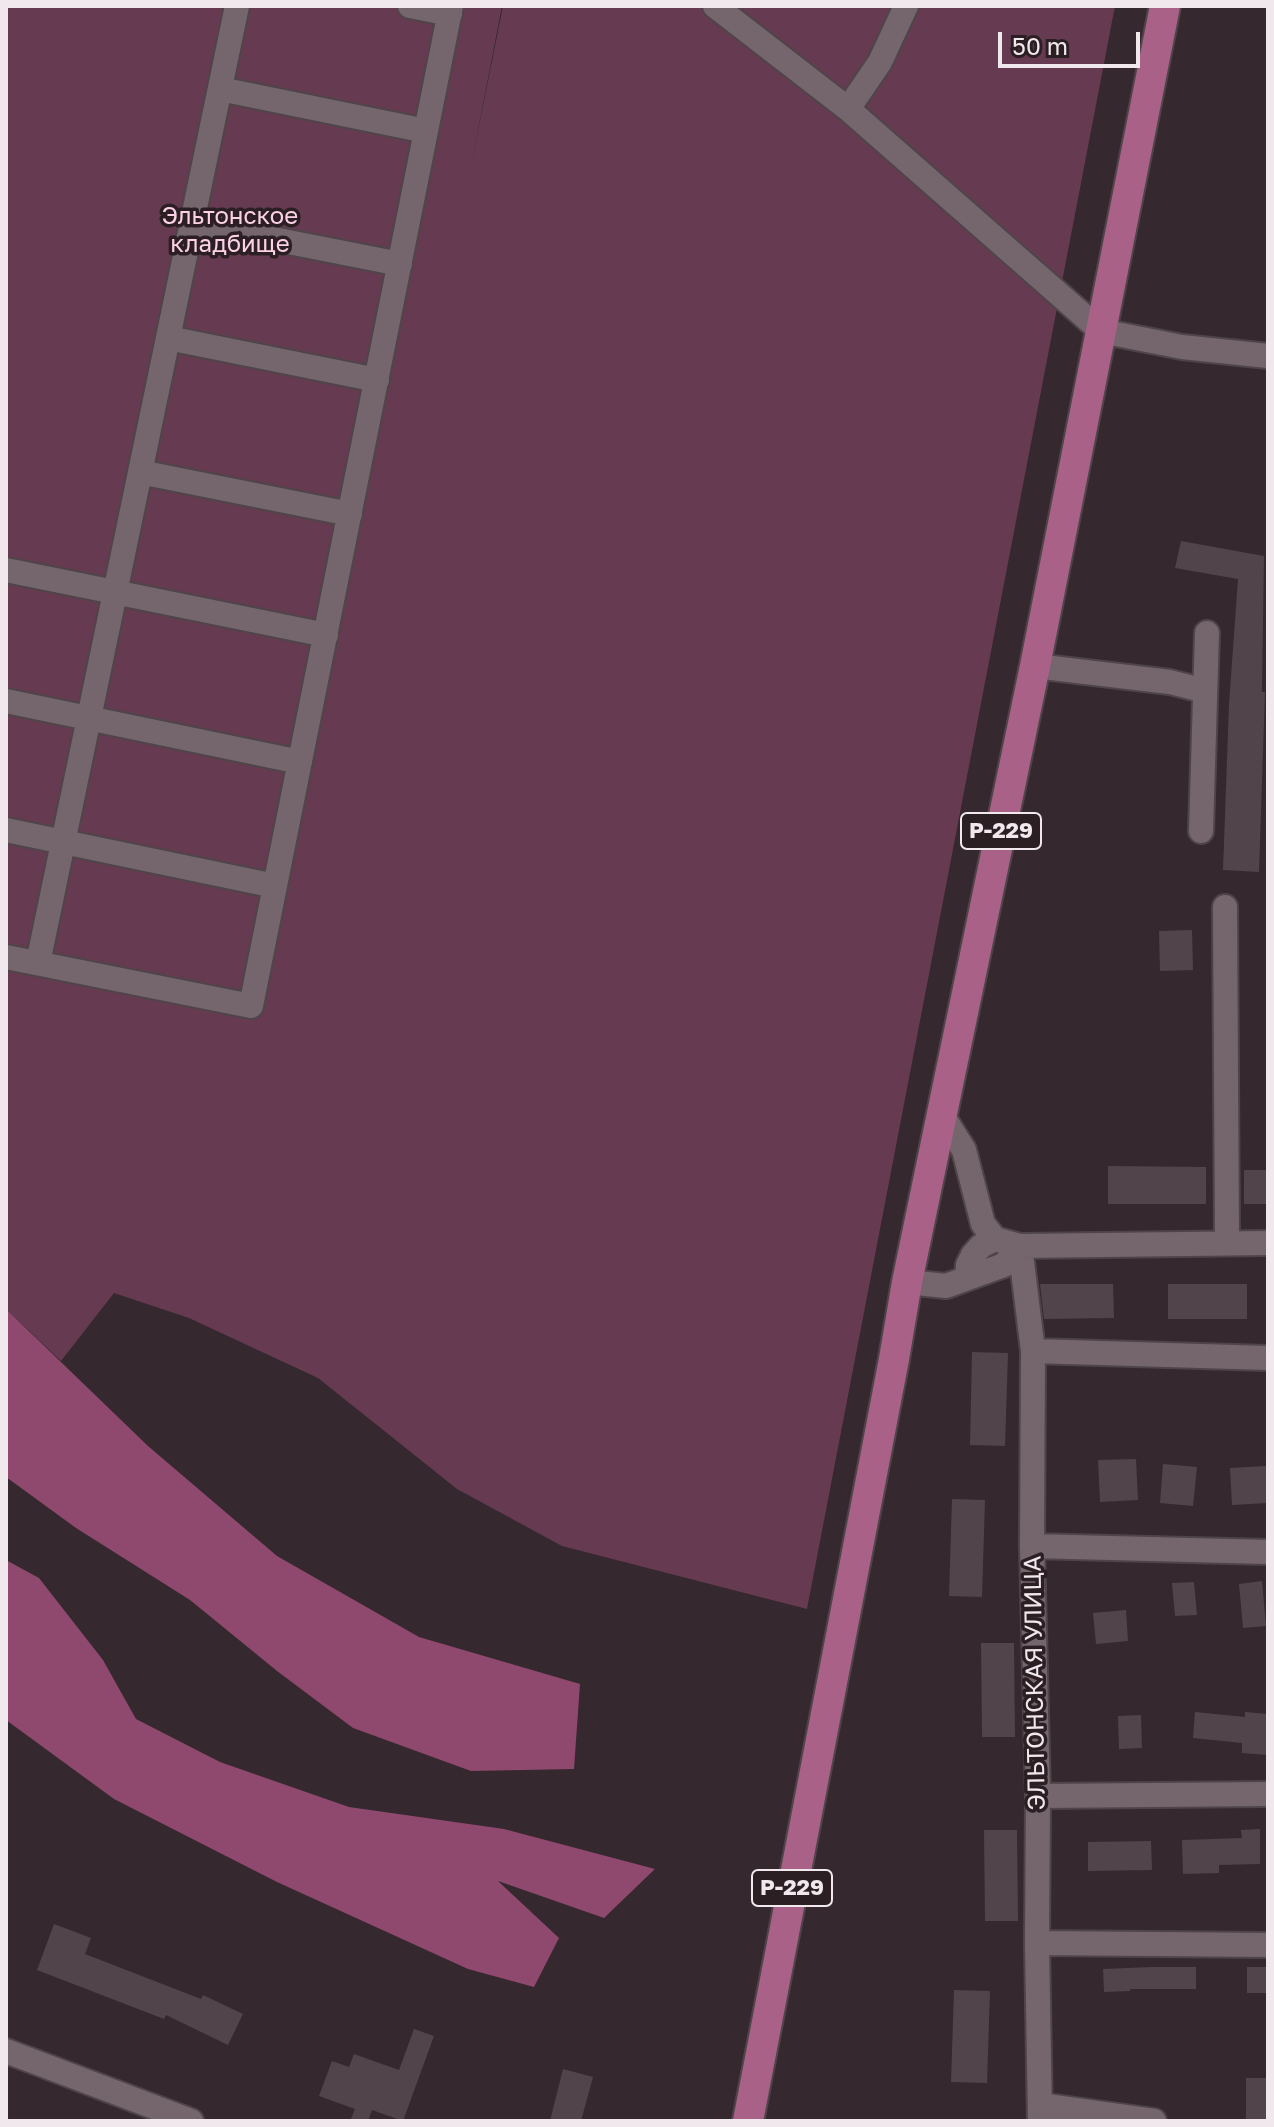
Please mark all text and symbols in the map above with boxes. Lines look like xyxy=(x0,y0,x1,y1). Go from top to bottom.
scale bar xyxy=(1002,16,1144,66)
text: 50 m xyxy=(1012,31,1068,60)
park label: Эльтонское кладбище xyxy=(162,202,298,258)
road number: Р-229 xyxy=(961,813,1041,849)
street label: ЭЛЬТОНСКАЯ УЛИЦА xyxy=(1018,1555,1052,1811)
road number: Р-229 xyxy=(752,1870,832,1906)

